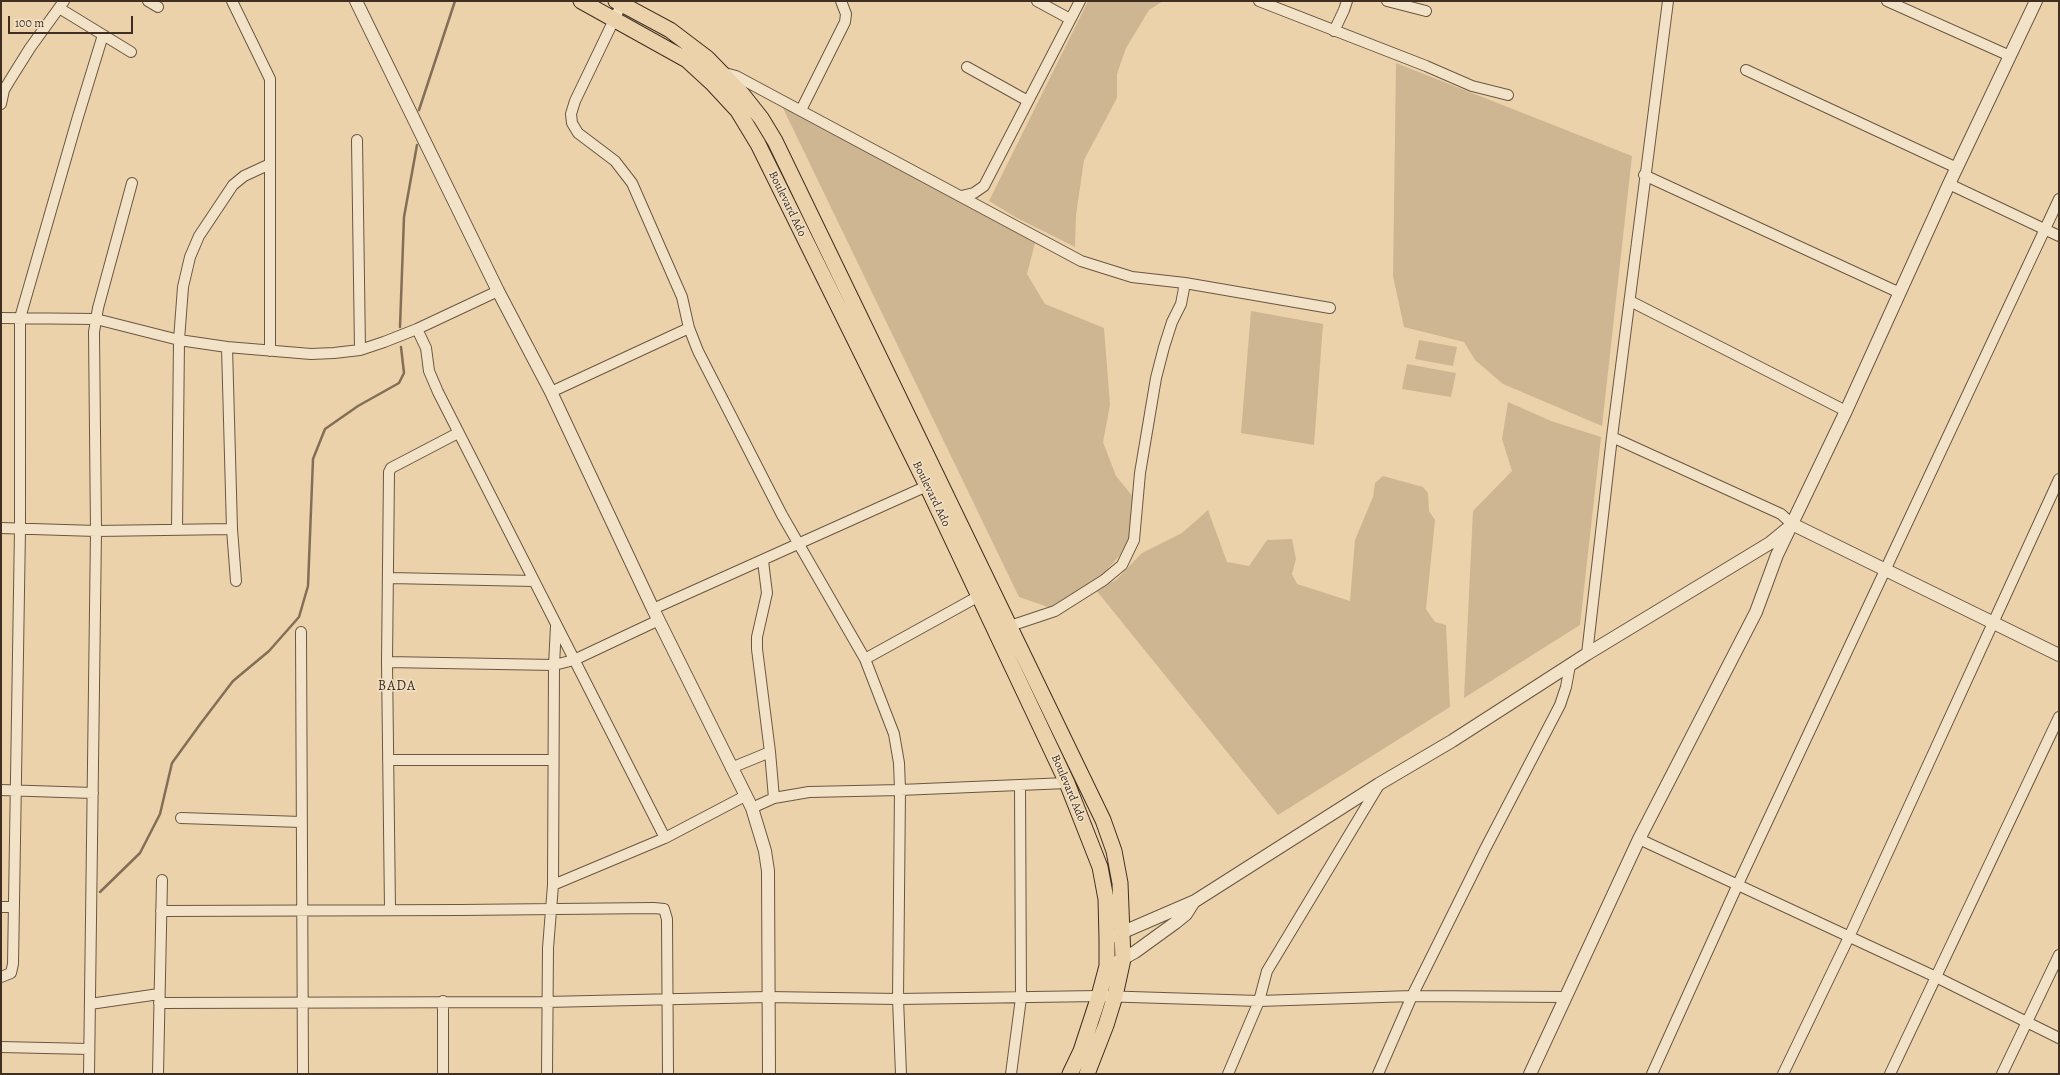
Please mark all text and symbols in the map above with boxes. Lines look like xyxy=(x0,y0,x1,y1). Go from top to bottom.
scale bar xyxy=(10,8,135,34)
text: 100 m xyxy=(15,15,44,31)
street label: Boulevard Ado xyxy=(765,169,809,239)
street label: Boulevard Ado xyxy=(909,459,953,529)
district label: BADA xyxy=(378,679,416,695)
street label: Boulevard Ado xyxy=(1047,752,1089,824)

